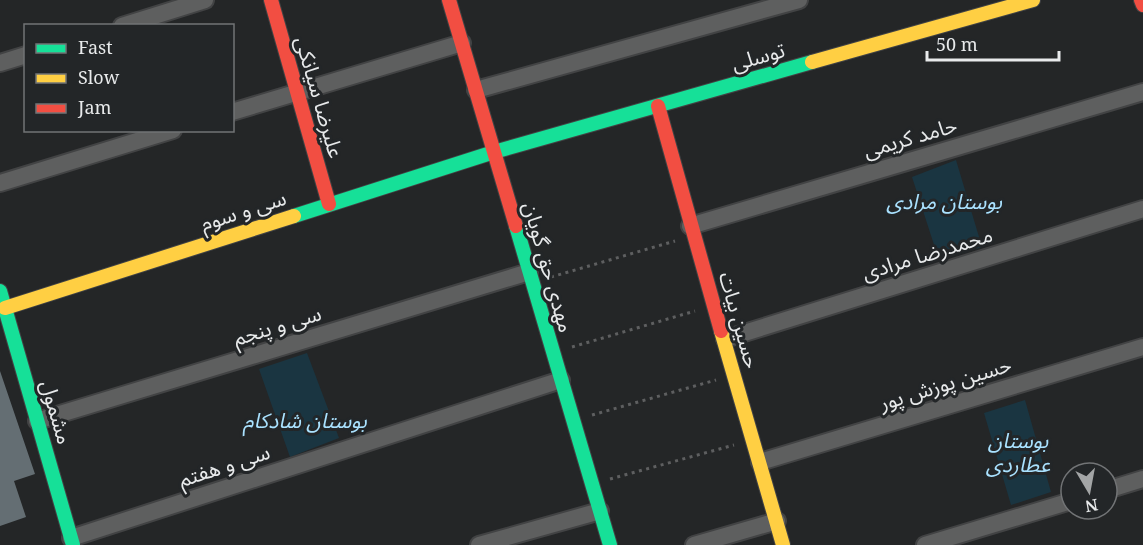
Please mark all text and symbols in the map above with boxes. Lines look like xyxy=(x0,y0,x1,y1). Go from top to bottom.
legend xyxy=(24,24,234,132)
scale bar xyxy=(927,24,1059,62)
text: 50 m xyxy=(936,32,978,56)
street label: علیرضا سیانکی xyxy=(289,33,351,161)
text: Fast xyxy=(78,35,113,59)
street label: توسلی xyxy=(728,35,788,77)
text: Slow xyxy=(78,65,120,89)
text: Jam xyxy=(77,95,112,119)
street label: حامد کریمی xyxy=(860,110,960,164)
street label: سی و سوم xyxy=(196,183,290,240)
park label: بوستان مرادی xyxy=(886,187,1002,215)
street label: مهدی حق گویان xyxy=(517,199,581,335)
street label: محمدرضا مرادی xyxy=(858,220,996,286)
street label: حسین بیات xyxy=(713,268,767,372)
street label: سی و پنجم xyxy=(229,298,325,354)
street label: حسین پوزش پور xyxy=(875,350,1015,417)
street label: مشمول xyxy=(35,377,79,447)
park label: بوستان شادکام xyxy=(242,406,367,437)
park label: بوستان عطاردی xyxy=(986,426,1051,478)
street label: سی و هفتم xyxy=(175,437,274,495)
north arrow xyxy=(1059,461,1119,521)
text: N xyxy=(1083,494,1100,518)

